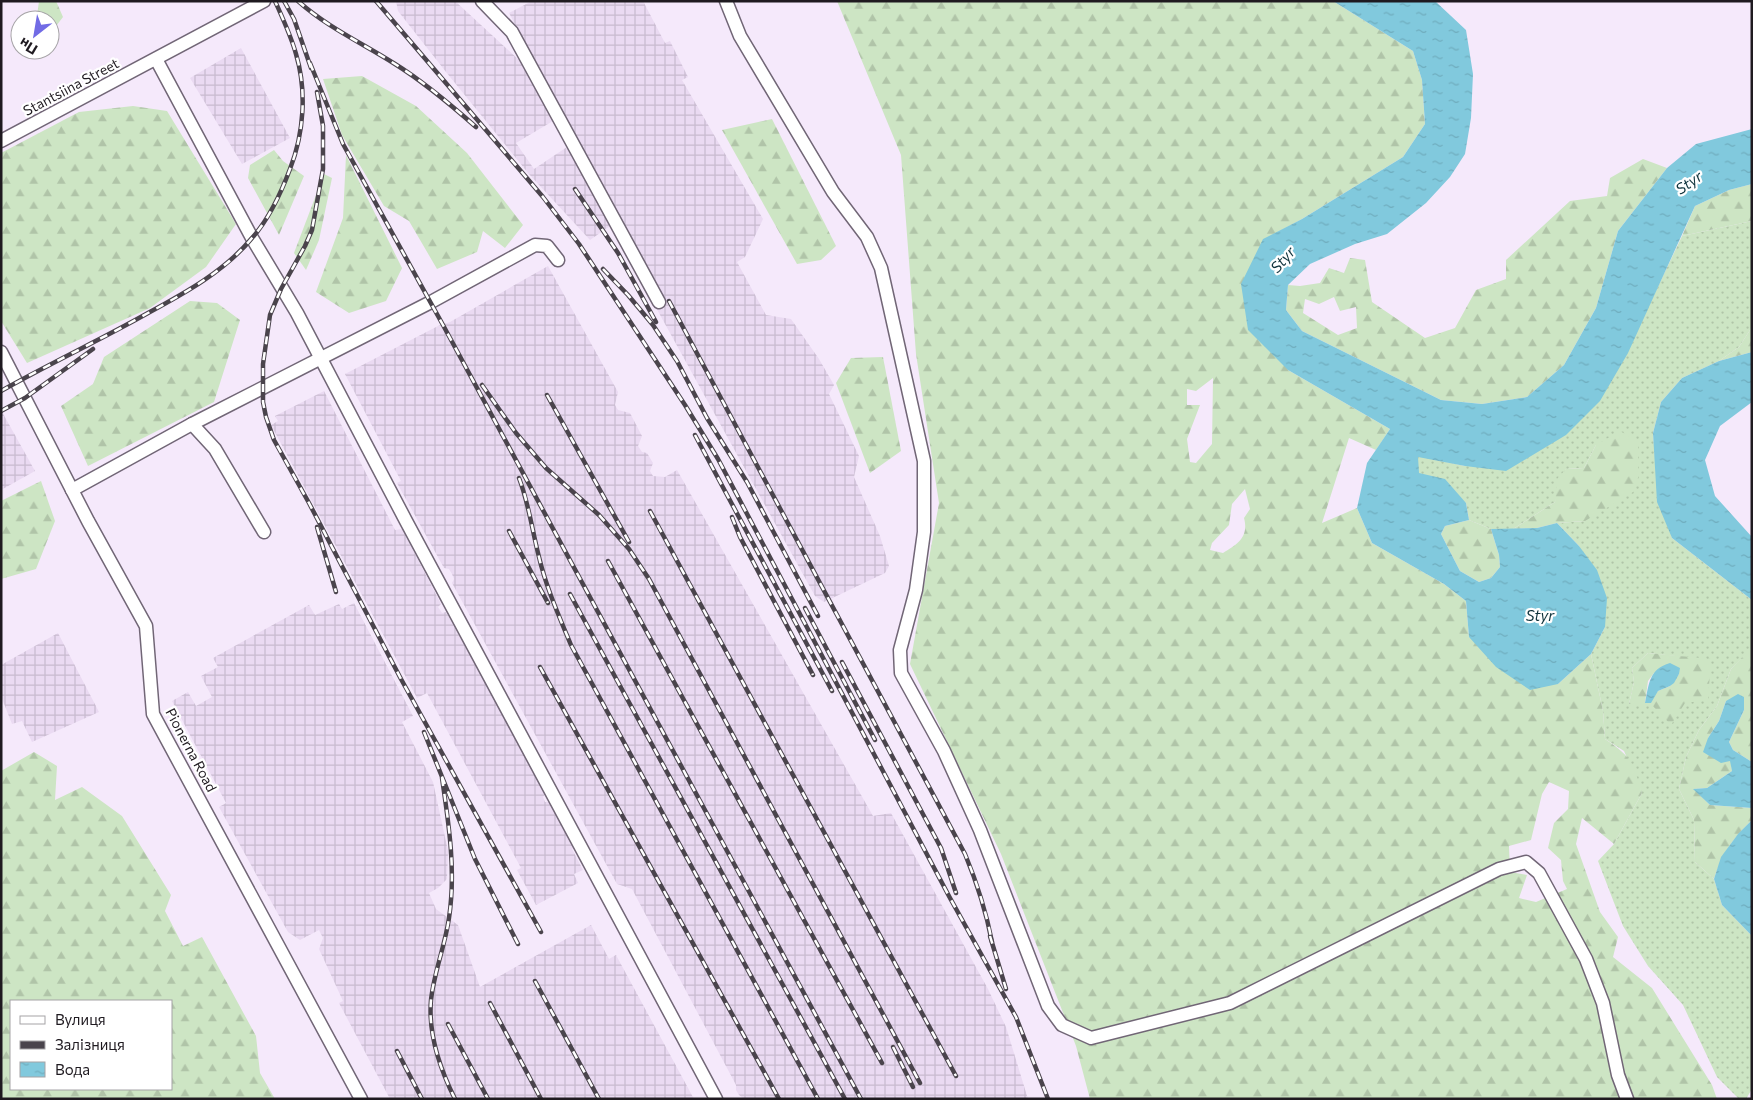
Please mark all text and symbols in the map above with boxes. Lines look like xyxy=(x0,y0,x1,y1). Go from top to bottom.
north arrow xyxy=(10,10,60,60)
text: Пн xyxy=(16,35,40,59)
street label: Stantsiina Street xyxy=(20,54,122,119)
water label: Styr xyxy=(1672,166,1706,198)
water label: Styr xyxy=(1266,242,1299,276)
water label: Styr xyxy=(1526,606,1555,624)
street label: Pionerna Road xyxy=(162,705,221,795)
legend xyxy=(10,1000,172,1090)
text: Вулиця xyxy=(55,1010,106,1028)
text: Залізниця xyxy=(55,1035,125,1053)
text: Вода xyxy=(55,1060,90,1078)

